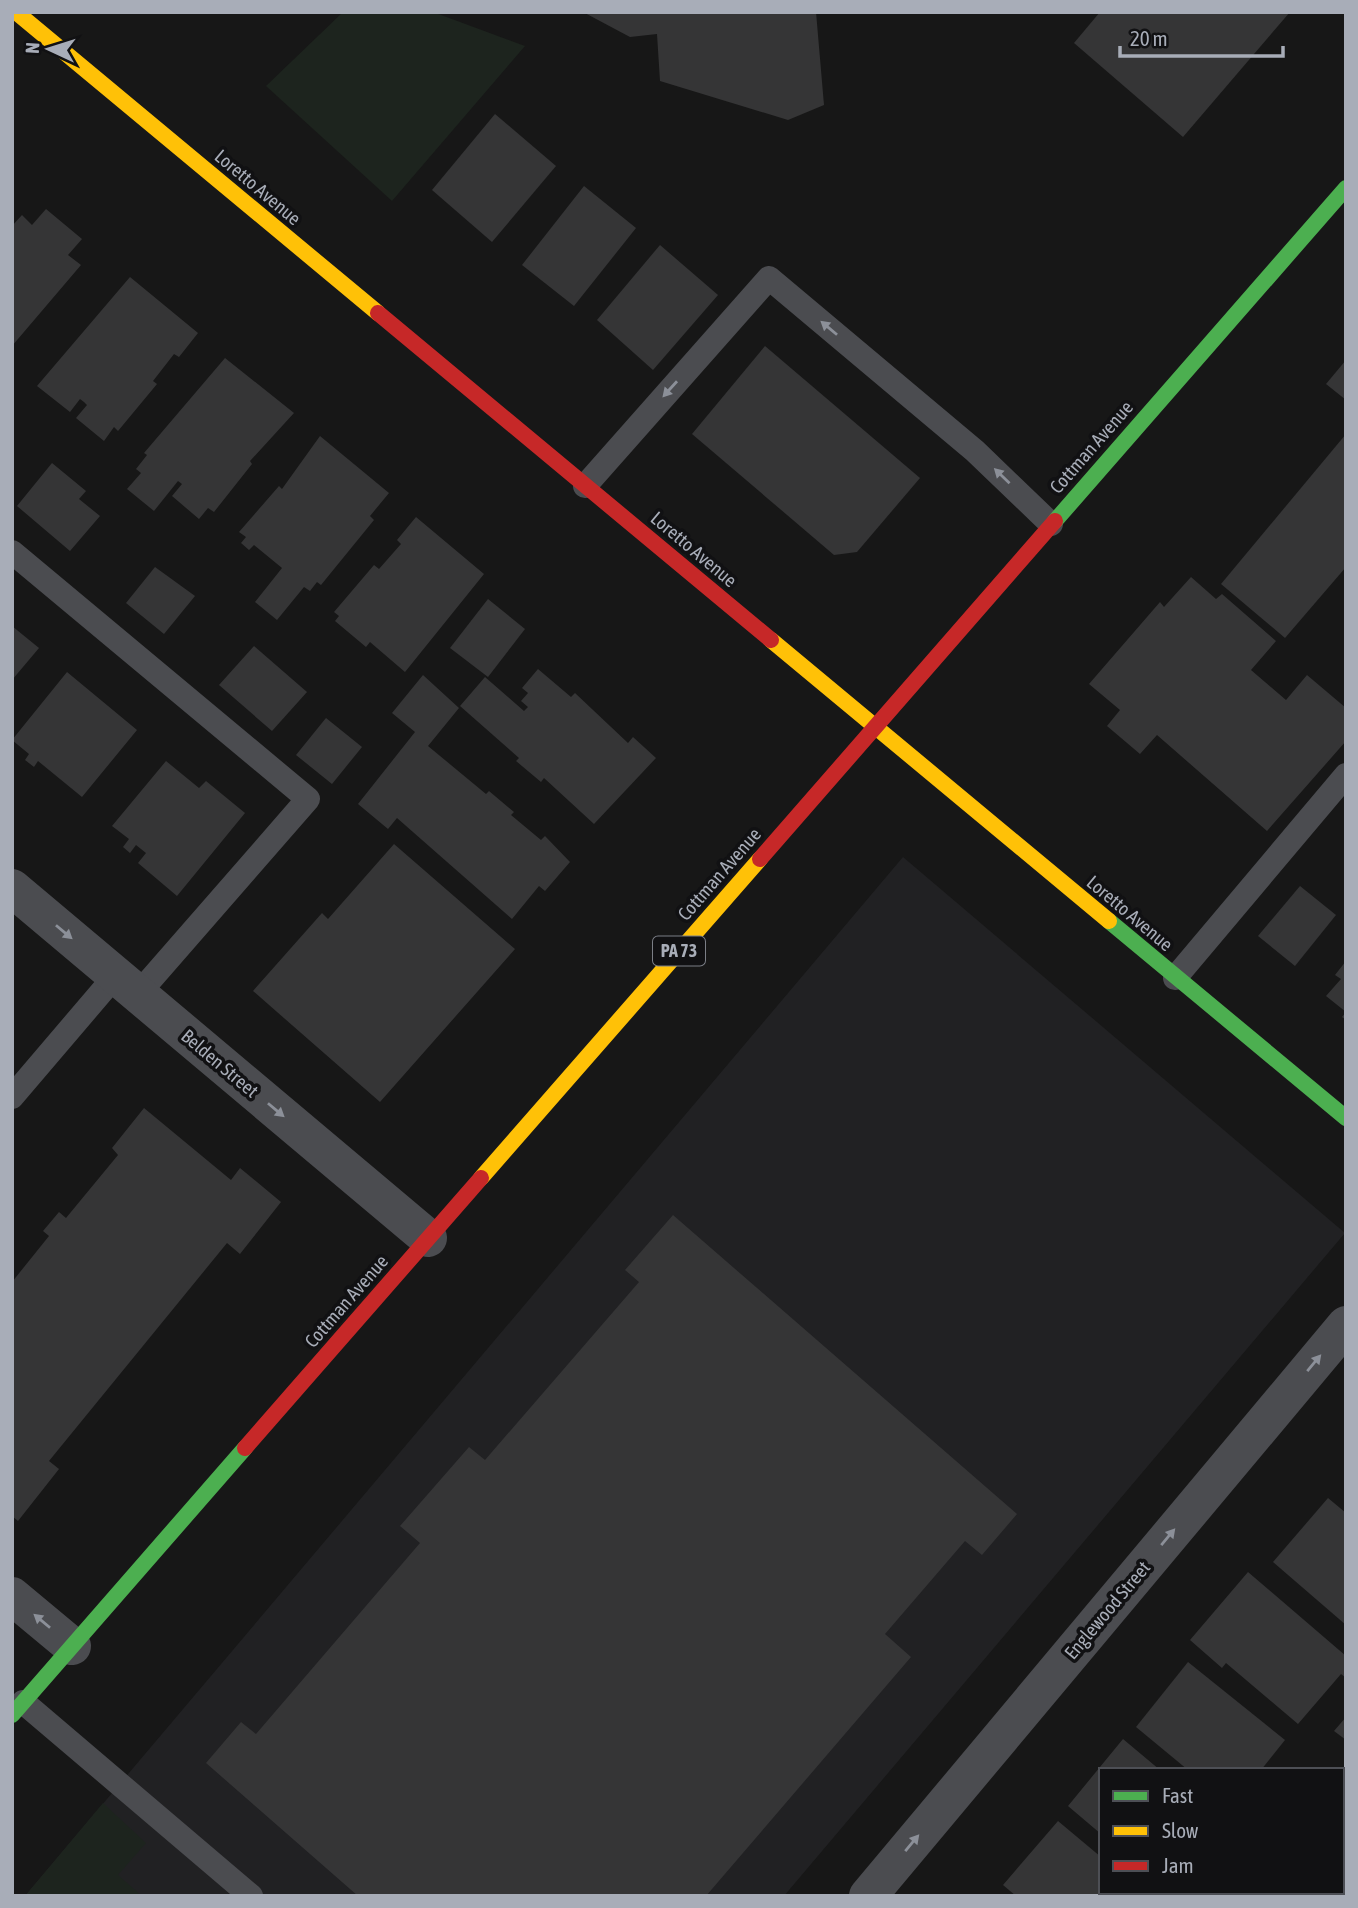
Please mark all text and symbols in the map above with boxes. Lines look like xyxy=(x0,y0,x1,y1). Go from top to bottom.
north arrow xyxy=(14,14,84,84)
scale bar xyxy=(1120,14,1283,58)
text: 20 m xyxy=(1130,26,1168,50)
text: N xyxy=(21,41,43,54)
street label: Loretto Avenue xyxy=(211,145,305,229)
one-way arrow xyxy=(821,321,839,336)
one-way arrow xyxy=(662,380,678,398)
street label: Cottman Avenue xyxy=(1045,396,1137,498)
one-way arrow xyxy=(994,469,1011,485)
street label: Loretto Avenue xyxy=(647,507,741,591)
street label: Cottman Avenue xyxy=(673,823,765,925)
street label: Loretto Avenue xyxy=(1083,871,1177,955)
one-way arrow xyxy=(56,924,73,939)
road number: PA 73 xyxy=(653,936,705,966)
street label: Belden Street xyxy=(177,1024,263,1102)
one-way arrow xyxy=(268,1102,285,1117)
street label: Cottman Avenue xyxy=(300,1250,392,1352)
one-way arrow xyxy=(1306,1354,1321,1371)
one-way arrow xyxy=(1160,1529,1175,1546)
street label: Englewood Street xyxy=(1060,1557,1154,1663)
one-way arrow xyxy=(34,1614,51,1629)
legend xyxy=(1099,1768,1344,1894)
text: Fast xyxy=(1162,1783,1193,1807)
text: Slow xyxy=(1162,1818,1199,1842)
one-way arrow xyxy=(904,1835,919,1852)
text: Jam xyxy=(1162,1853,1194,1877)

